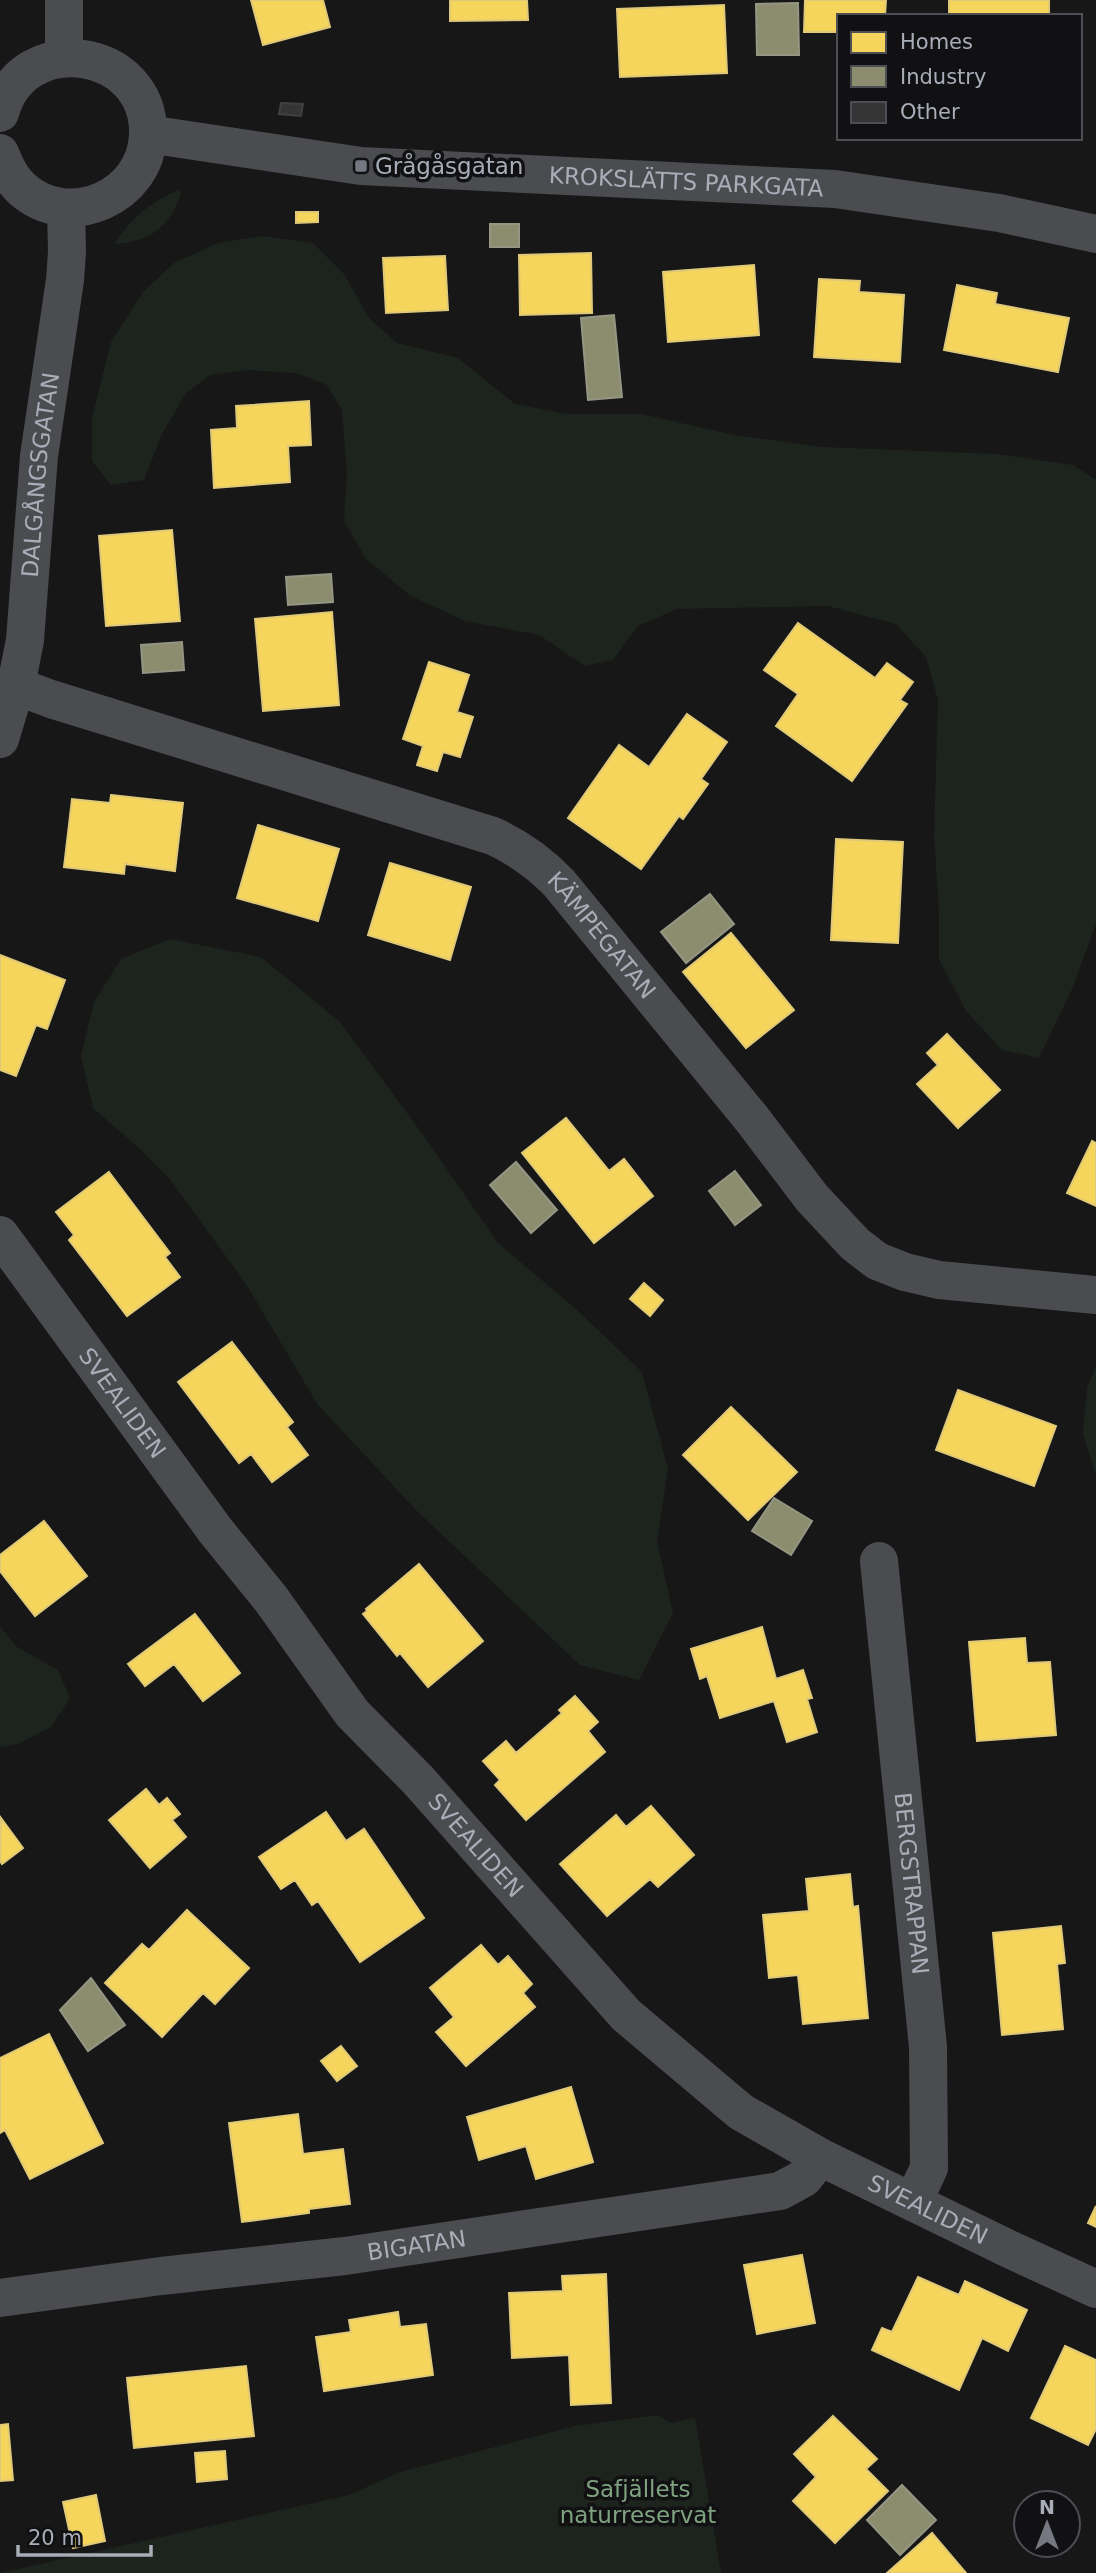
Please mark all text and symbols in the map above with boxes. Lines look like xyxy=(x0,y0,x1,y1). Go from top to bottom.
legend xyxy=(837,14,1082,140)
text: Homes xyxy=(900,30,973,54)
text: Industry xyxy=(900,65,986,89)
text: Other xyxy=(900,100,960,124)
place label: Grågåsgatan xyxy=(375,152,523,179)
marker: Grågåsgatan xyxy=(353,158,369,174)
street label: KROKSLÄTTS PARKGATA xyxy=(548,162,824,201)
street label: DALGÅNGSGATAN xyxy=(17,371,64,578)
street label: KÄMPEGATAN xyxy=(542,866,661,1004)
street label: SVEALIDEN xyxy=(74,1343,171,1463)
street label: SVEALIDEN xyxy=(423,1788,529,1902)
street label: BERGSTRAPPAN xyxy=(889,1791,934,1976)
street label: SVEALIDEN xyxy=(864,2169,992,2250)
street label: BIGATAN xyxy=(365,2225,468,2266)
park label: Safjällets naturreservat xyxy=(560,2476,716,2528)
north arrow xyxy=(1012,2489,1082,2559)
text: N xyxy=(1039,2496,1055,2518)
scale bar xyxy=(18,2514,150,2558)
text: 20 m xyxy=(28,2526,82,2550)

